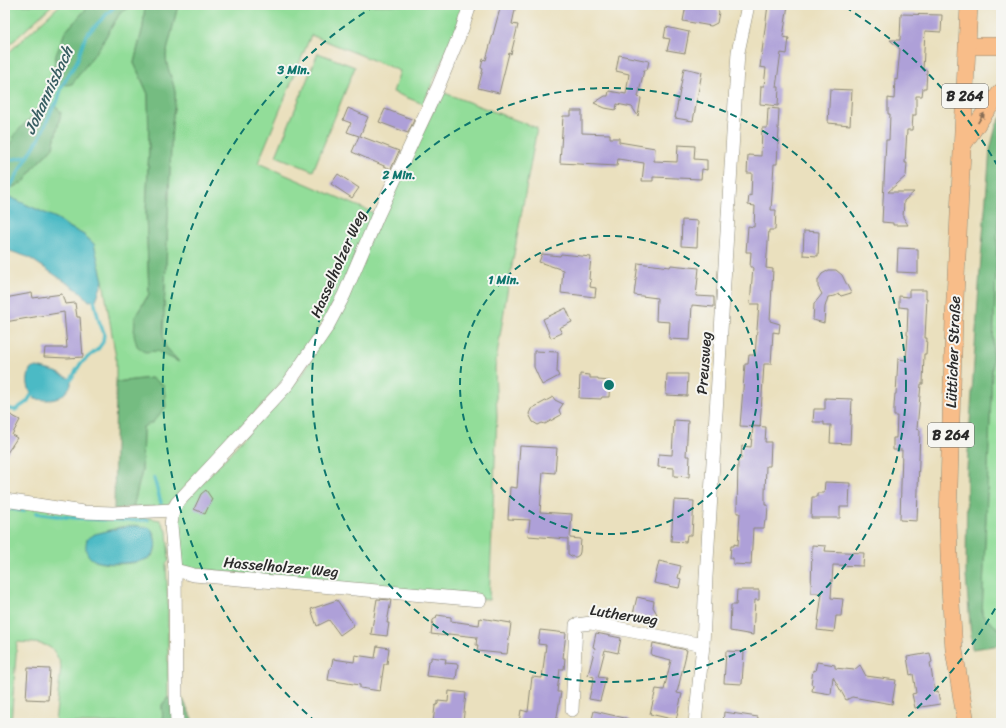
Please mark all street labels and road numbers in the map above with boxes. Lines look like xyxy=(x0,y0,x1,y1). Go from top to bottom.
road number: B 264 xyxy=(942,84,988,108)
street label: Hasselholzer Weg xyxy=(303,206,373,322)
street label: Lütticher Straße xyxy=(938,295,968,409)
street label: Preusweg xyxy=(689,330,719,395)
road number: B 264 xyxy=(928,423,974,447)
street label: Hasselholzer Weg xyxy=(222,549,340,585)
street label: Lutherweg xyxy=(588,597,660,633)

